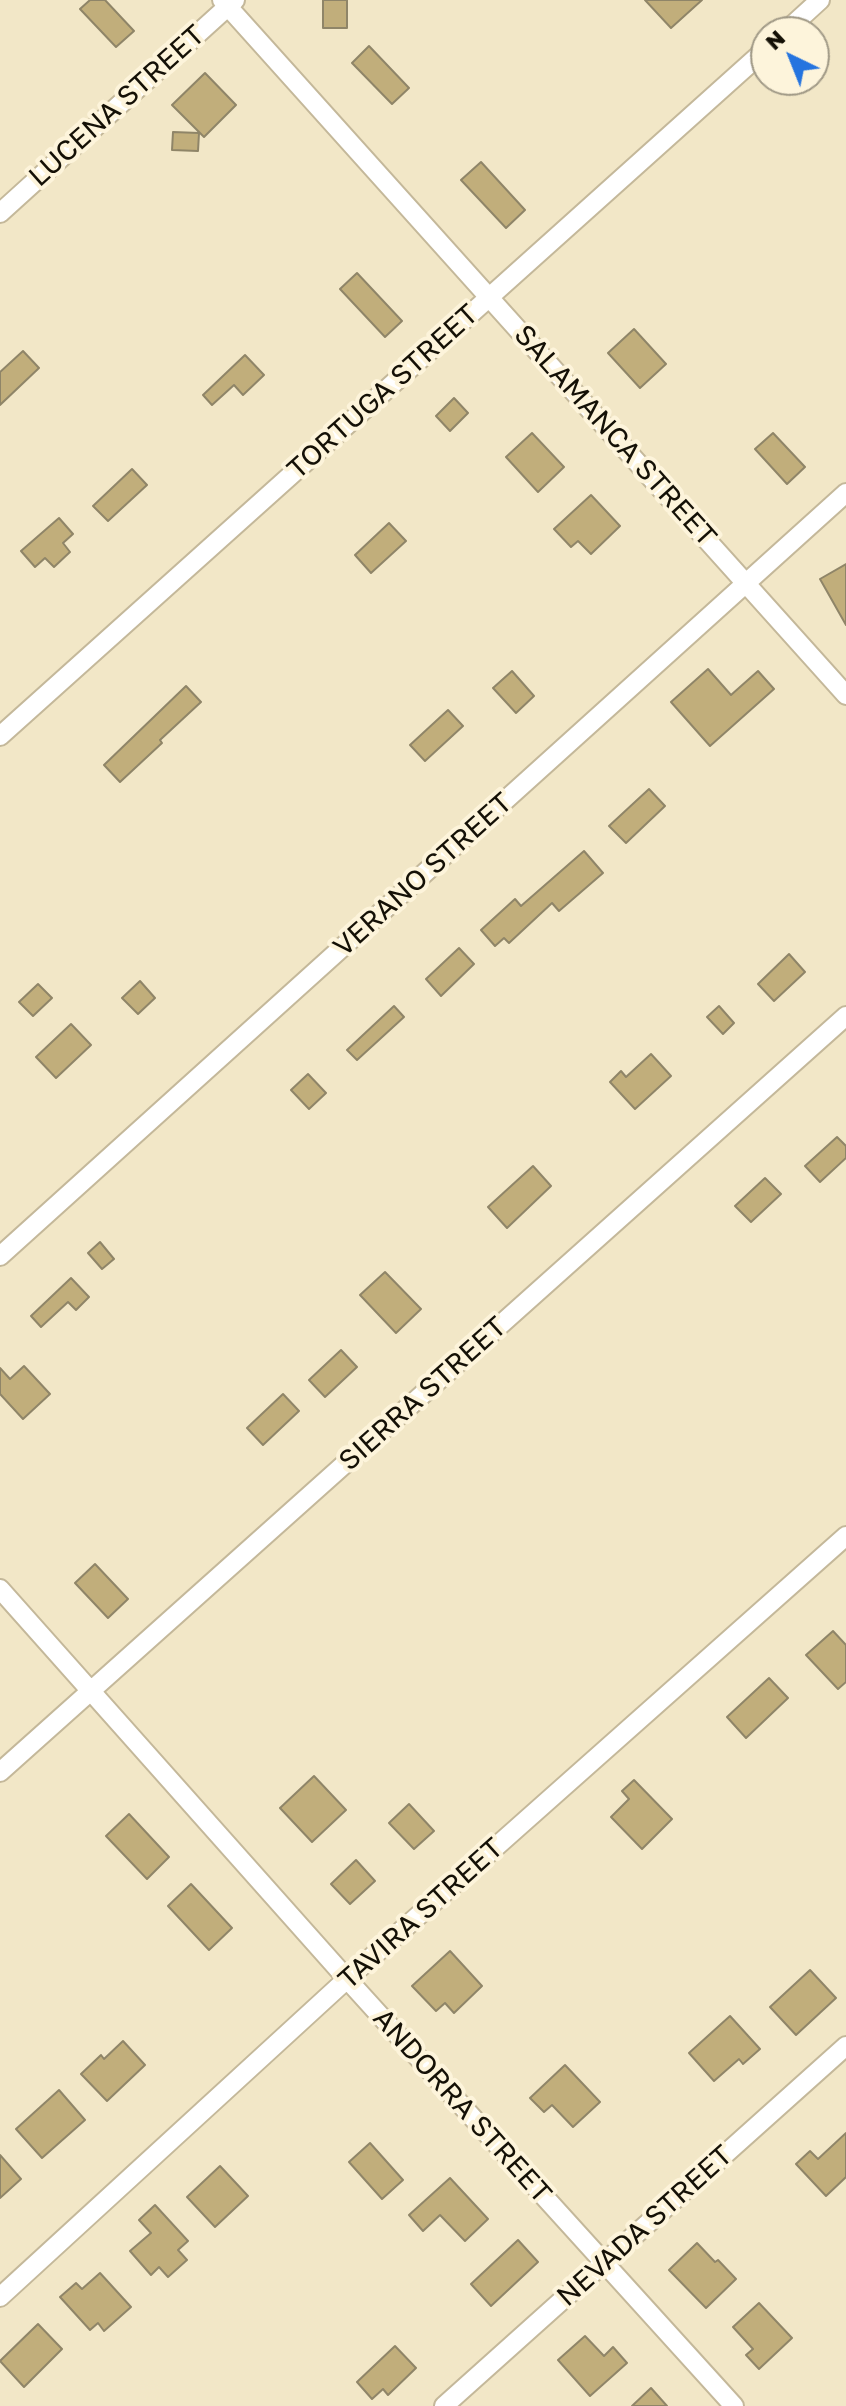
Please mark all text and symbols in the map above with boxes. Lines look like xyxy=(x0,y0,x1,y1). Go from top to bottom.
north arrow xyxy=(750,16,830,96)
street label: LUCENA STREET xyxy=(22,18,212,194)
text: N xyxy=(759,24,790,55)
street label: TORTUGA STREET xyxy=(281,298,485,486)
street label: SALAMANCA STREET xyxy=(507,318,723,554)
street label: VERANO STREET xyxy=(327,786,519,964)
street label: SIERRA STREET xyxy=(332,1310,514,1478)
street label: TAVIRA STREET xyxy=(332,1831,510,1997)
street label: ANDORRA STREET xyxy=(366,2002,558,2210)
street label: NEVADA STREET xyxy=(550,2138,740,2314)

